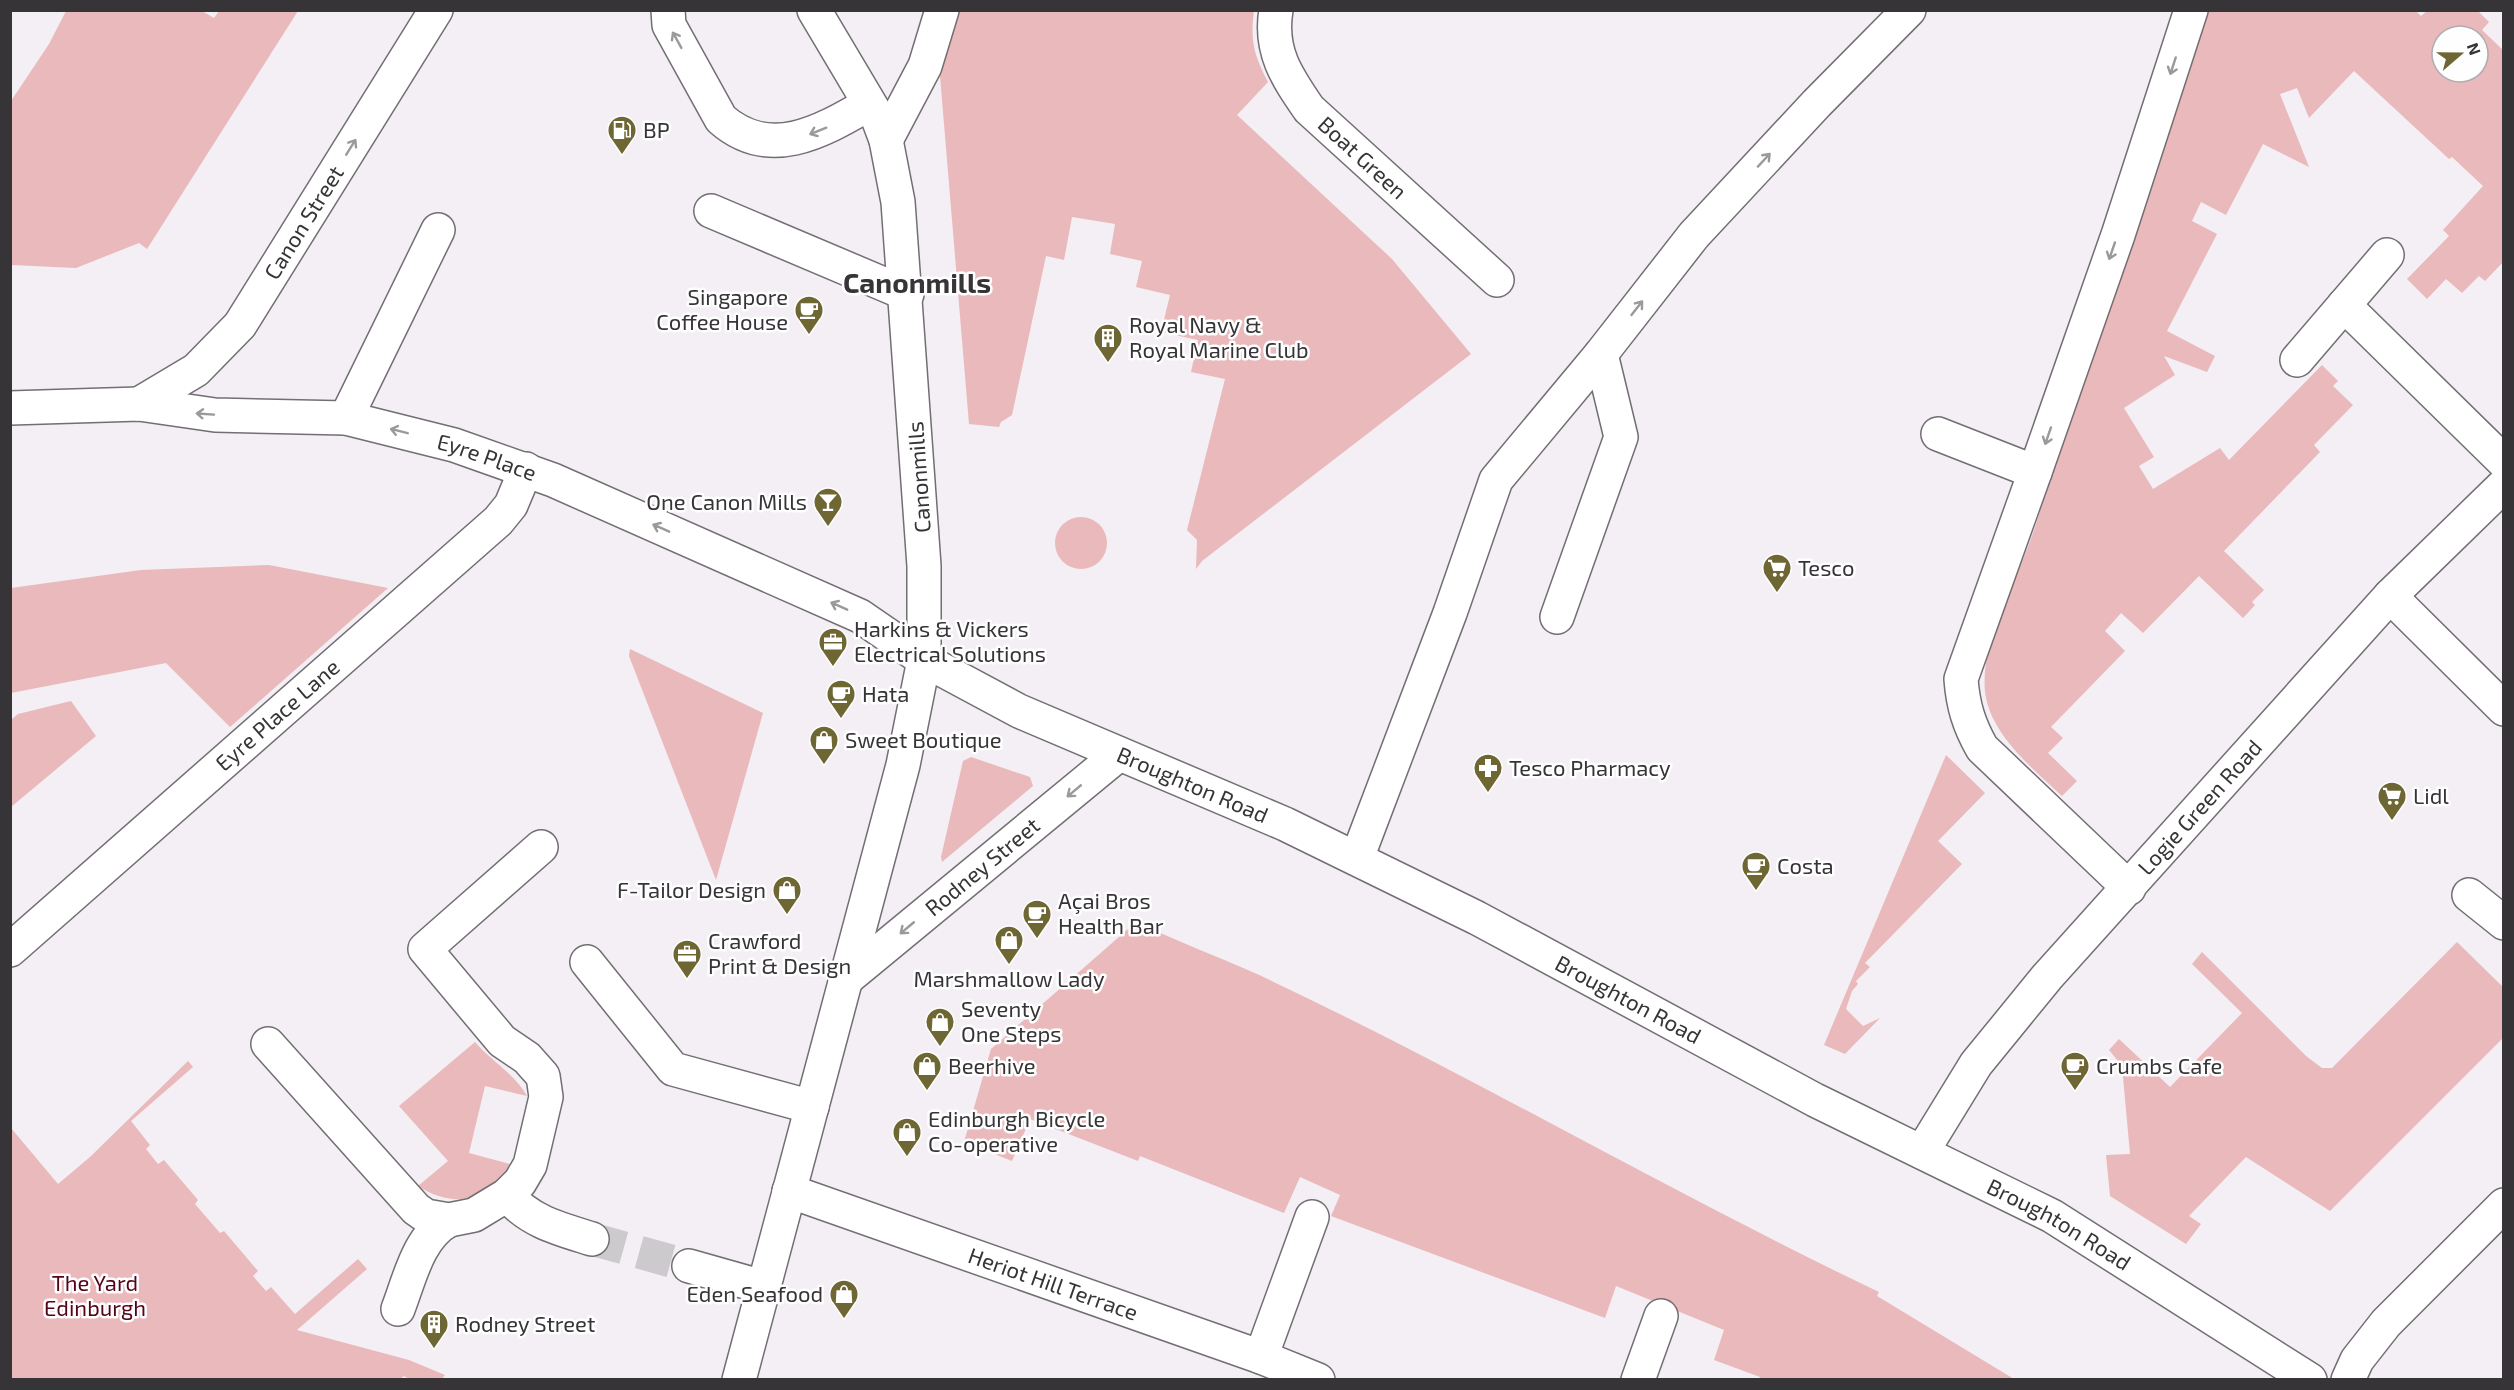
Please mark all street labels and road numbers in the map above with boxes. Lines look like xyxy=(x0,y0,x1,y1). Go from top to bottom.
street label: Boat Green xyxy=(1314,110,1413,204)
street label: Canon Street xyxy=(258,160,348,284)
street label: Canonmills xyxy=(901,420,935,534)
street label: Eyre Place xyxy=(435,427,540,485)
street label: Eyre Place Lane xyxy=(209,653,344,776)
street label: Logie Green Road xyxy=(2132,734,2267,879)
street label: Broughton Road xyxy=(1113,740,1272,827)
street label: Rodney Street xyxy=(919,811,1044,921)
street label: Broughton Road xyxy=(1551,949,1706,1048)
street label: Broughton Road xyxy=(1983,1172,2136,1275)
street label: Heriot Hill Terrace xyxy=(965,1241,1142,1325)

